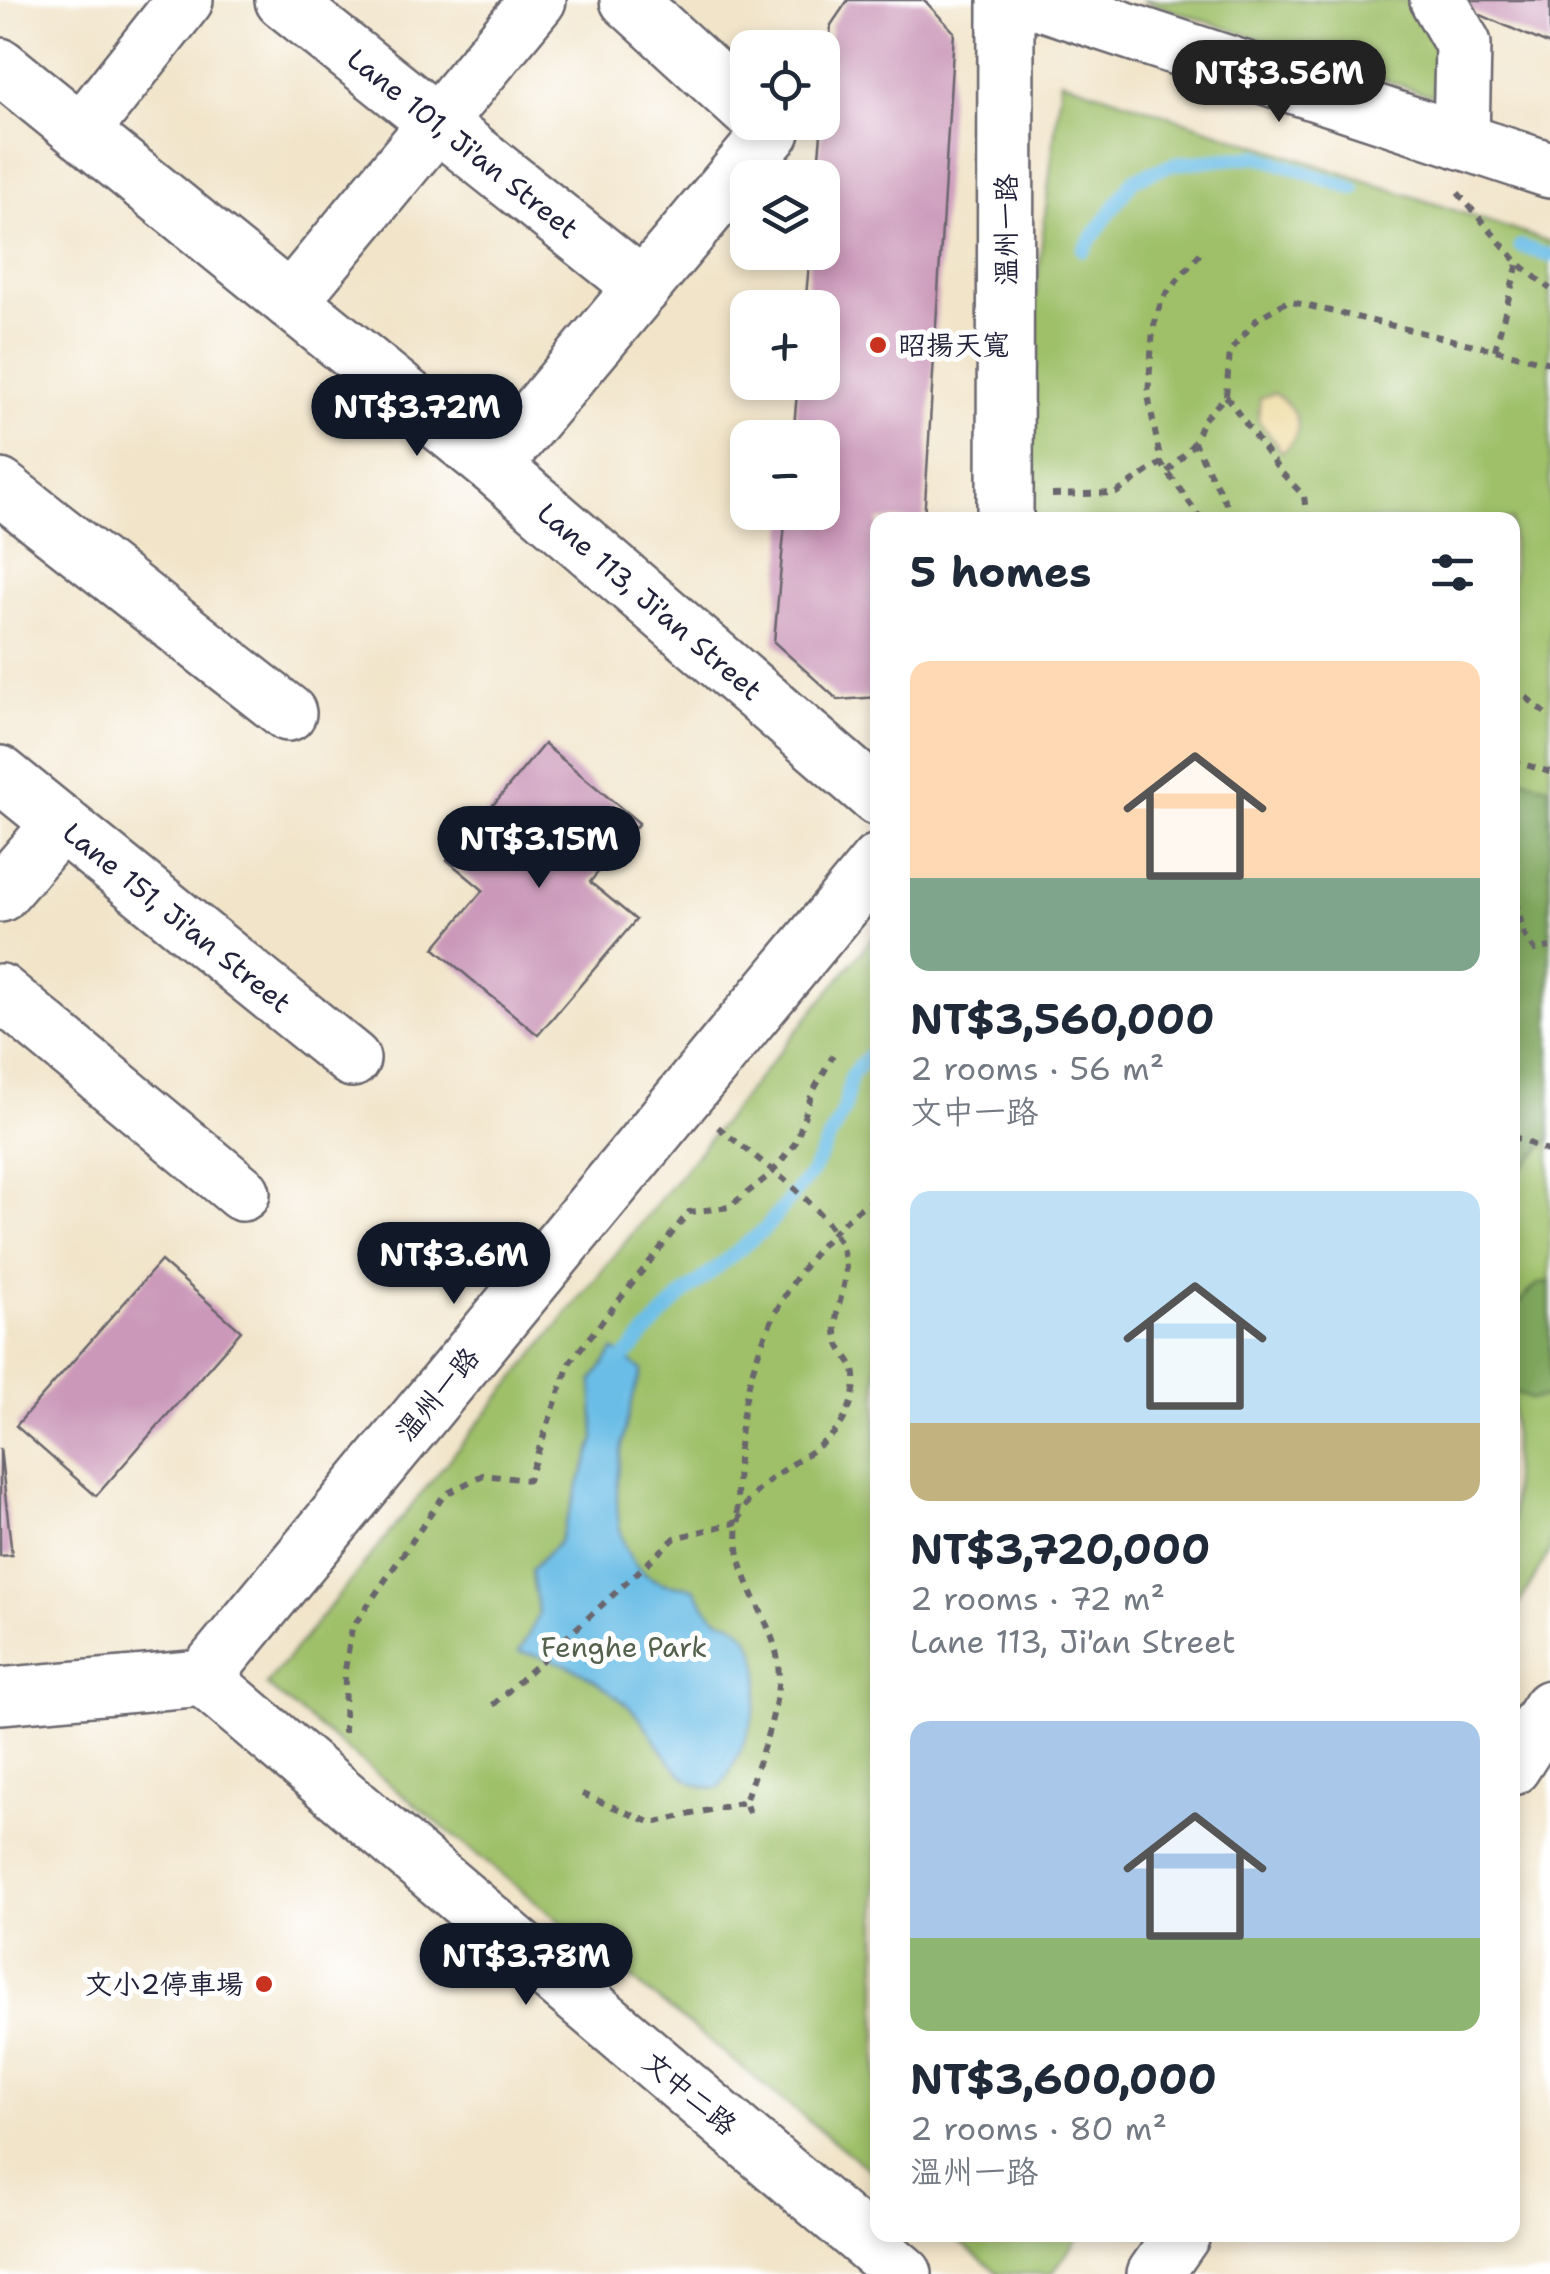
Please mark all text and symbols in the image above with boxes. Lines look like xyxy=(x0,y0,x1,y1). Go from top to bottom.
map controls xyxy=(730,30,840,530)
button: locate xyxy=(730,30,840,140)
street label: Lane 101, Ji'an Street xyxy=(339,39,586,247)
pin: NT$3.56M xyxy=(1176,40,1382,125)
text: NT$3.56M xyxy=(1194,51,1364,94)
button: layers xyxy=(730,160,840,270)
street label: 溫州一路 xyxy=(987,174,1025,286)
button: + xyxy=(730,290,840,400)
place label: 昭揚天寬 xyxy=(898,326,1010,364)
marker: 昭揚天寬 xyxy=(867,334,889,356)
pin: NT$3.72M xyxy=(314,374,520,459)
text: NT$3.72M xyxy=(333,385,501,428)
button: − xyxy=(730,420,840,530)
street label: Lane 113, Ji'an Street xyxy=(529,494,770,709)
text: 5 homes xyxy=(910,544,1091,600)
icon: filters xyxy=(1425,545,1480,600)
icon: home xyxy=(1105,726,1285,906)
pin: NT$3.15M xyxy=(436,806,642,891)
street label: Lane 151, Ji'an Street xyxy=(55,814,299,1021)
text: NT$3.15M xyxy=(459,817,619,860)
text: NT$3,560,000 xyxy=(910,991,1215,1047)
text: 2 rooms · 56 m² xyxy=(910,1047,1164,1090)
text: 文中一路 xyxy=(910,1090,1038,1133)
pin: NT$3.6M xyxy=(362,1222,546,1307)
text: NT$3.6M xyxy=(379,1233,529,1276)
icon: home xyxy=(1105,1256,1285,1436)
street label: 溫州一路 xyxy=(386,1339,488,1449)
text: NT$3,720,000 xyxy=(910,1521,1210,1577)
text: 2 rooms · 72 m² xyxy=(910,1577,1165,1620)
text: Lane 113, Ji'an Street xyxy=(910,1620,1236,1663)
park label: Fenghe Park xyxy=(541,1628,707,1666)
icon: home xyxy=(1105,1786,1285,1966)
pin: NT$3.78M xyxy=(423,1923,629,2008)
text: NT$3.78M xyxy=(442,1934,610,1977)
place label: 文小2停車場 xyxy=(84,1965,244,2003)
marker: 文小2停車場 xyxy=(253,1973,275,1995)
street label: 文中二路 xyxy=(635,2042,745,2144)
text: NT$3,600,000 xyxy=(910,2051,1217,2107)
text: 2 rooms · 80 m² xyxy=(910,2107,1167,2150)
text: 溫州一路 xyxy=(910,2150,1038,2193)

